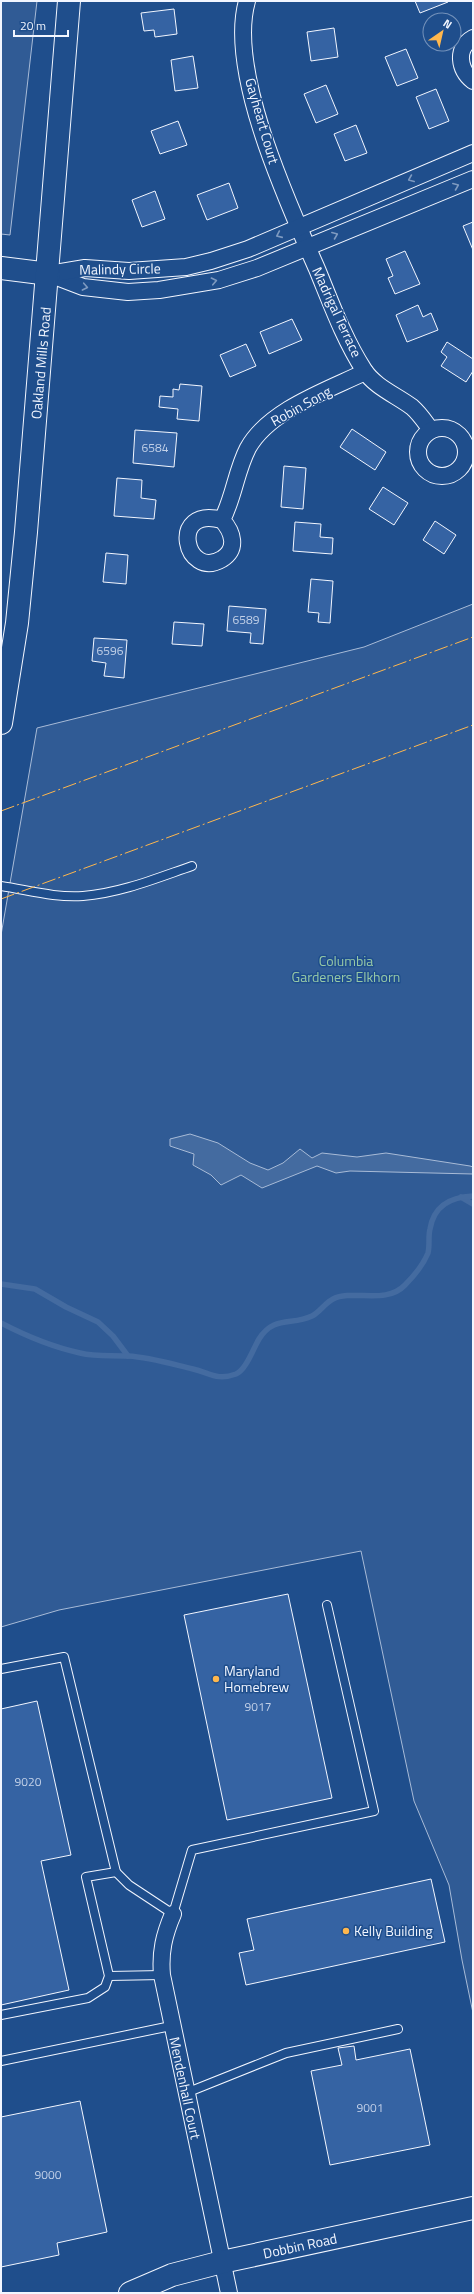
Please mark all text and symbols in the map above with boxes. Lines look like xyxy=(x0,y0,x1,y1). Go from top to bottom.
scale bar xyxy=(14,12,68,38)
north arrow xyxy=(422,12,462,52)
text: N xyxy=(440,15,455,32)
text: 20 m xyxy=(20,16,46,35)
street label: Gayheart Court xyxy=(240,75,285,167)
one-way arrow xyxy=(408,174,416,182)
one-way arrow xyxy=(451,183,459,191)
one-way arrow xyxy=(275,230,283,238)
one-way arrow xyxy=(331,232,339,240)
street label: Malindy Circle xyxy=(79,257,161,280)
street label: Madrigal Terrace xyxy=(307,263,368,360)
one-way arrow xyxy=(211,278,217,286)
one-way arrow xyxy=(82,282,88,291)
street label: Oakland Mills Road xyxy=(25,306,56,420)
street label: Robin Song xyxy=(267,380,335,431)
house number: 6584 xyxy=(142,438,169,457)
house number: 6589 xyxy=(233,610,260,629)
house number: 6596 xyxy=(97,641,124,660)
park label: Columbia Gardeners Elkhorn xyxy=(292,950,400,987)
place label: Maryland Homebrew xyxy=(224,1660,290,1697)
marker: Maryland Homebrew xyxy=(211,1674,221,1684)
house number: 9017 xyxy=(245,1697,271,1716)
house number: 9020 xyxy=(15,1772,42,1791)
place label: Kelly Building xyxy=(354,1920,433,1941)
marker: Kelly Building xyxy=(341,1926,351,1936)
street label: Mendenhall Court xyxy=(164,2035,207,2141)
house number: 9001 xyxy=(357,2098,383,2117)
house number: 9000 xyxy=(35,2165,62,2184)
street label: Dobbin Road xyxy=(261,2227,339,2264)

